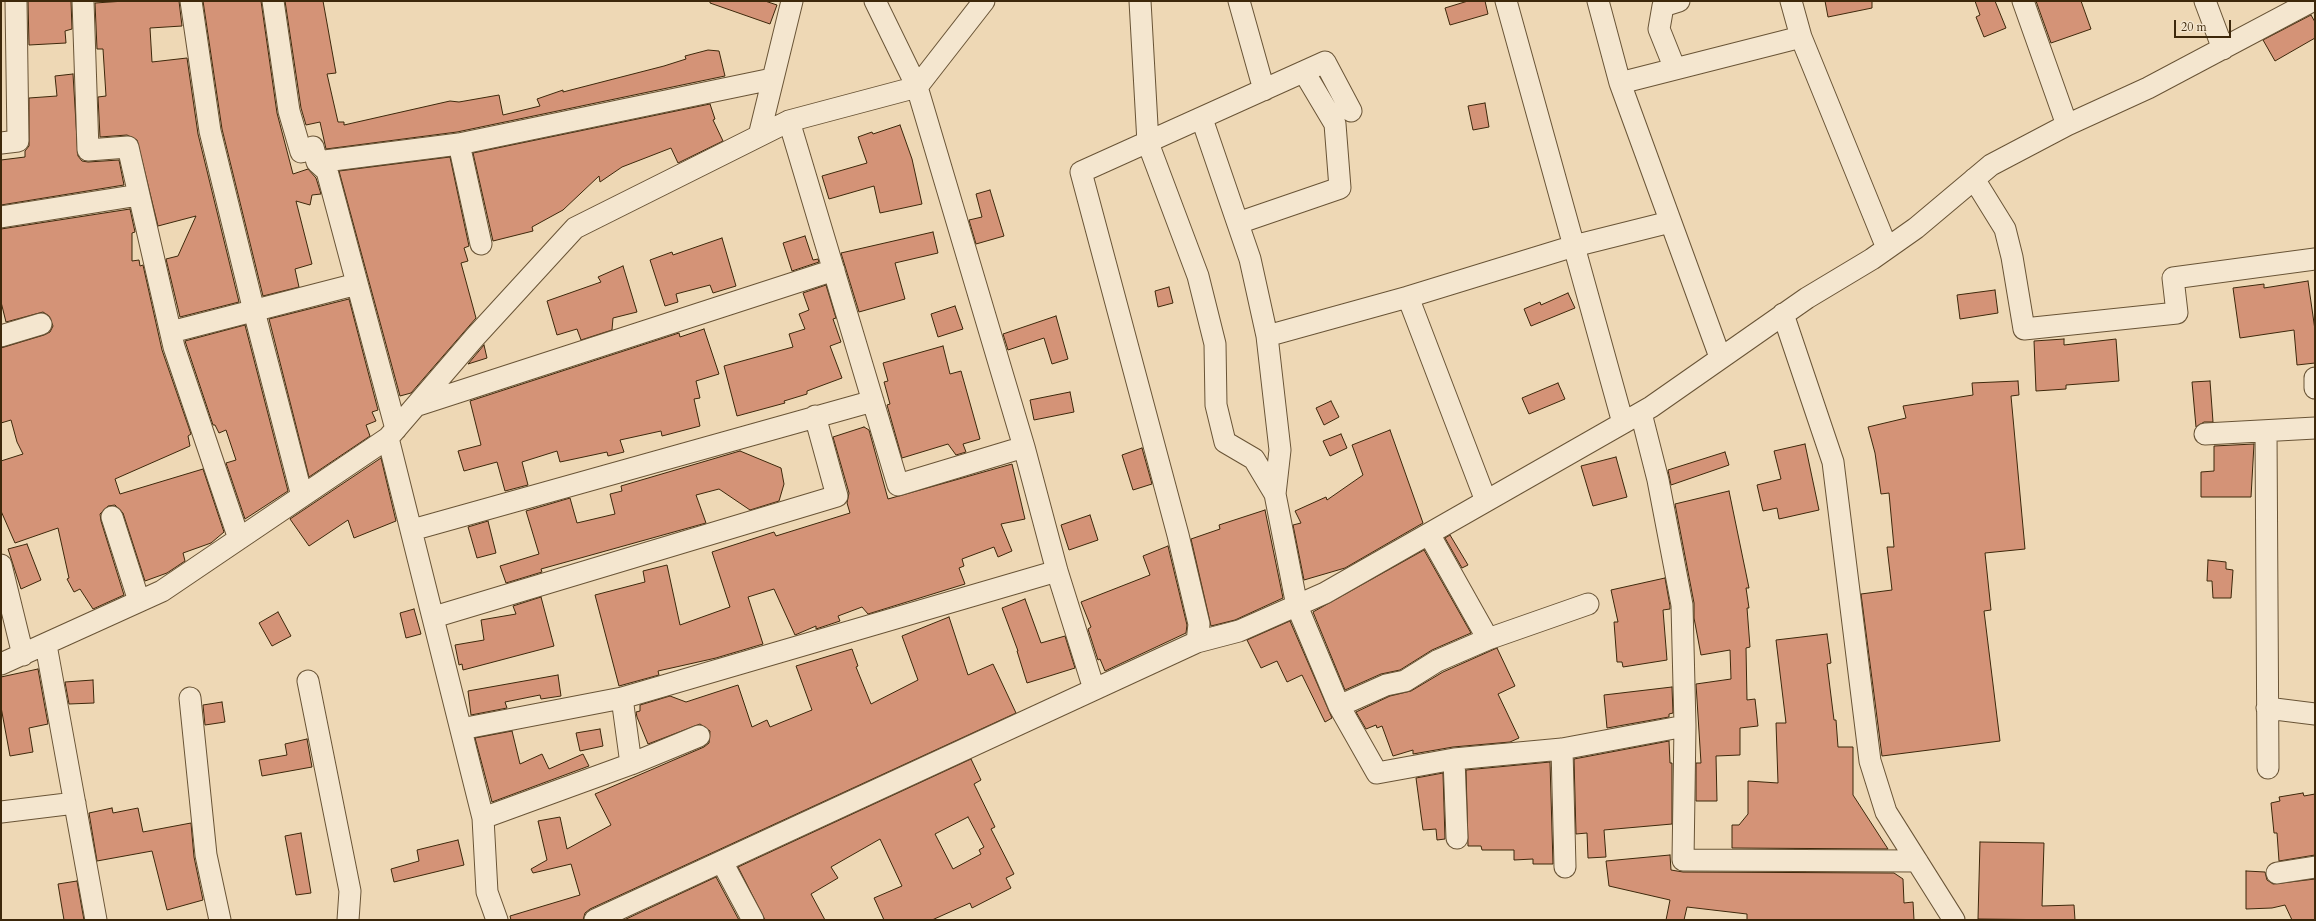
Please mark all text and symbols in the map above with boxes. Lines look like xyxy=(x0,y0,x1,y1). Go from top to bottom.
scale bar xyxy=(2176,12,2233,38)
text: 20 m xyxy=(2181,19,2207,35)

